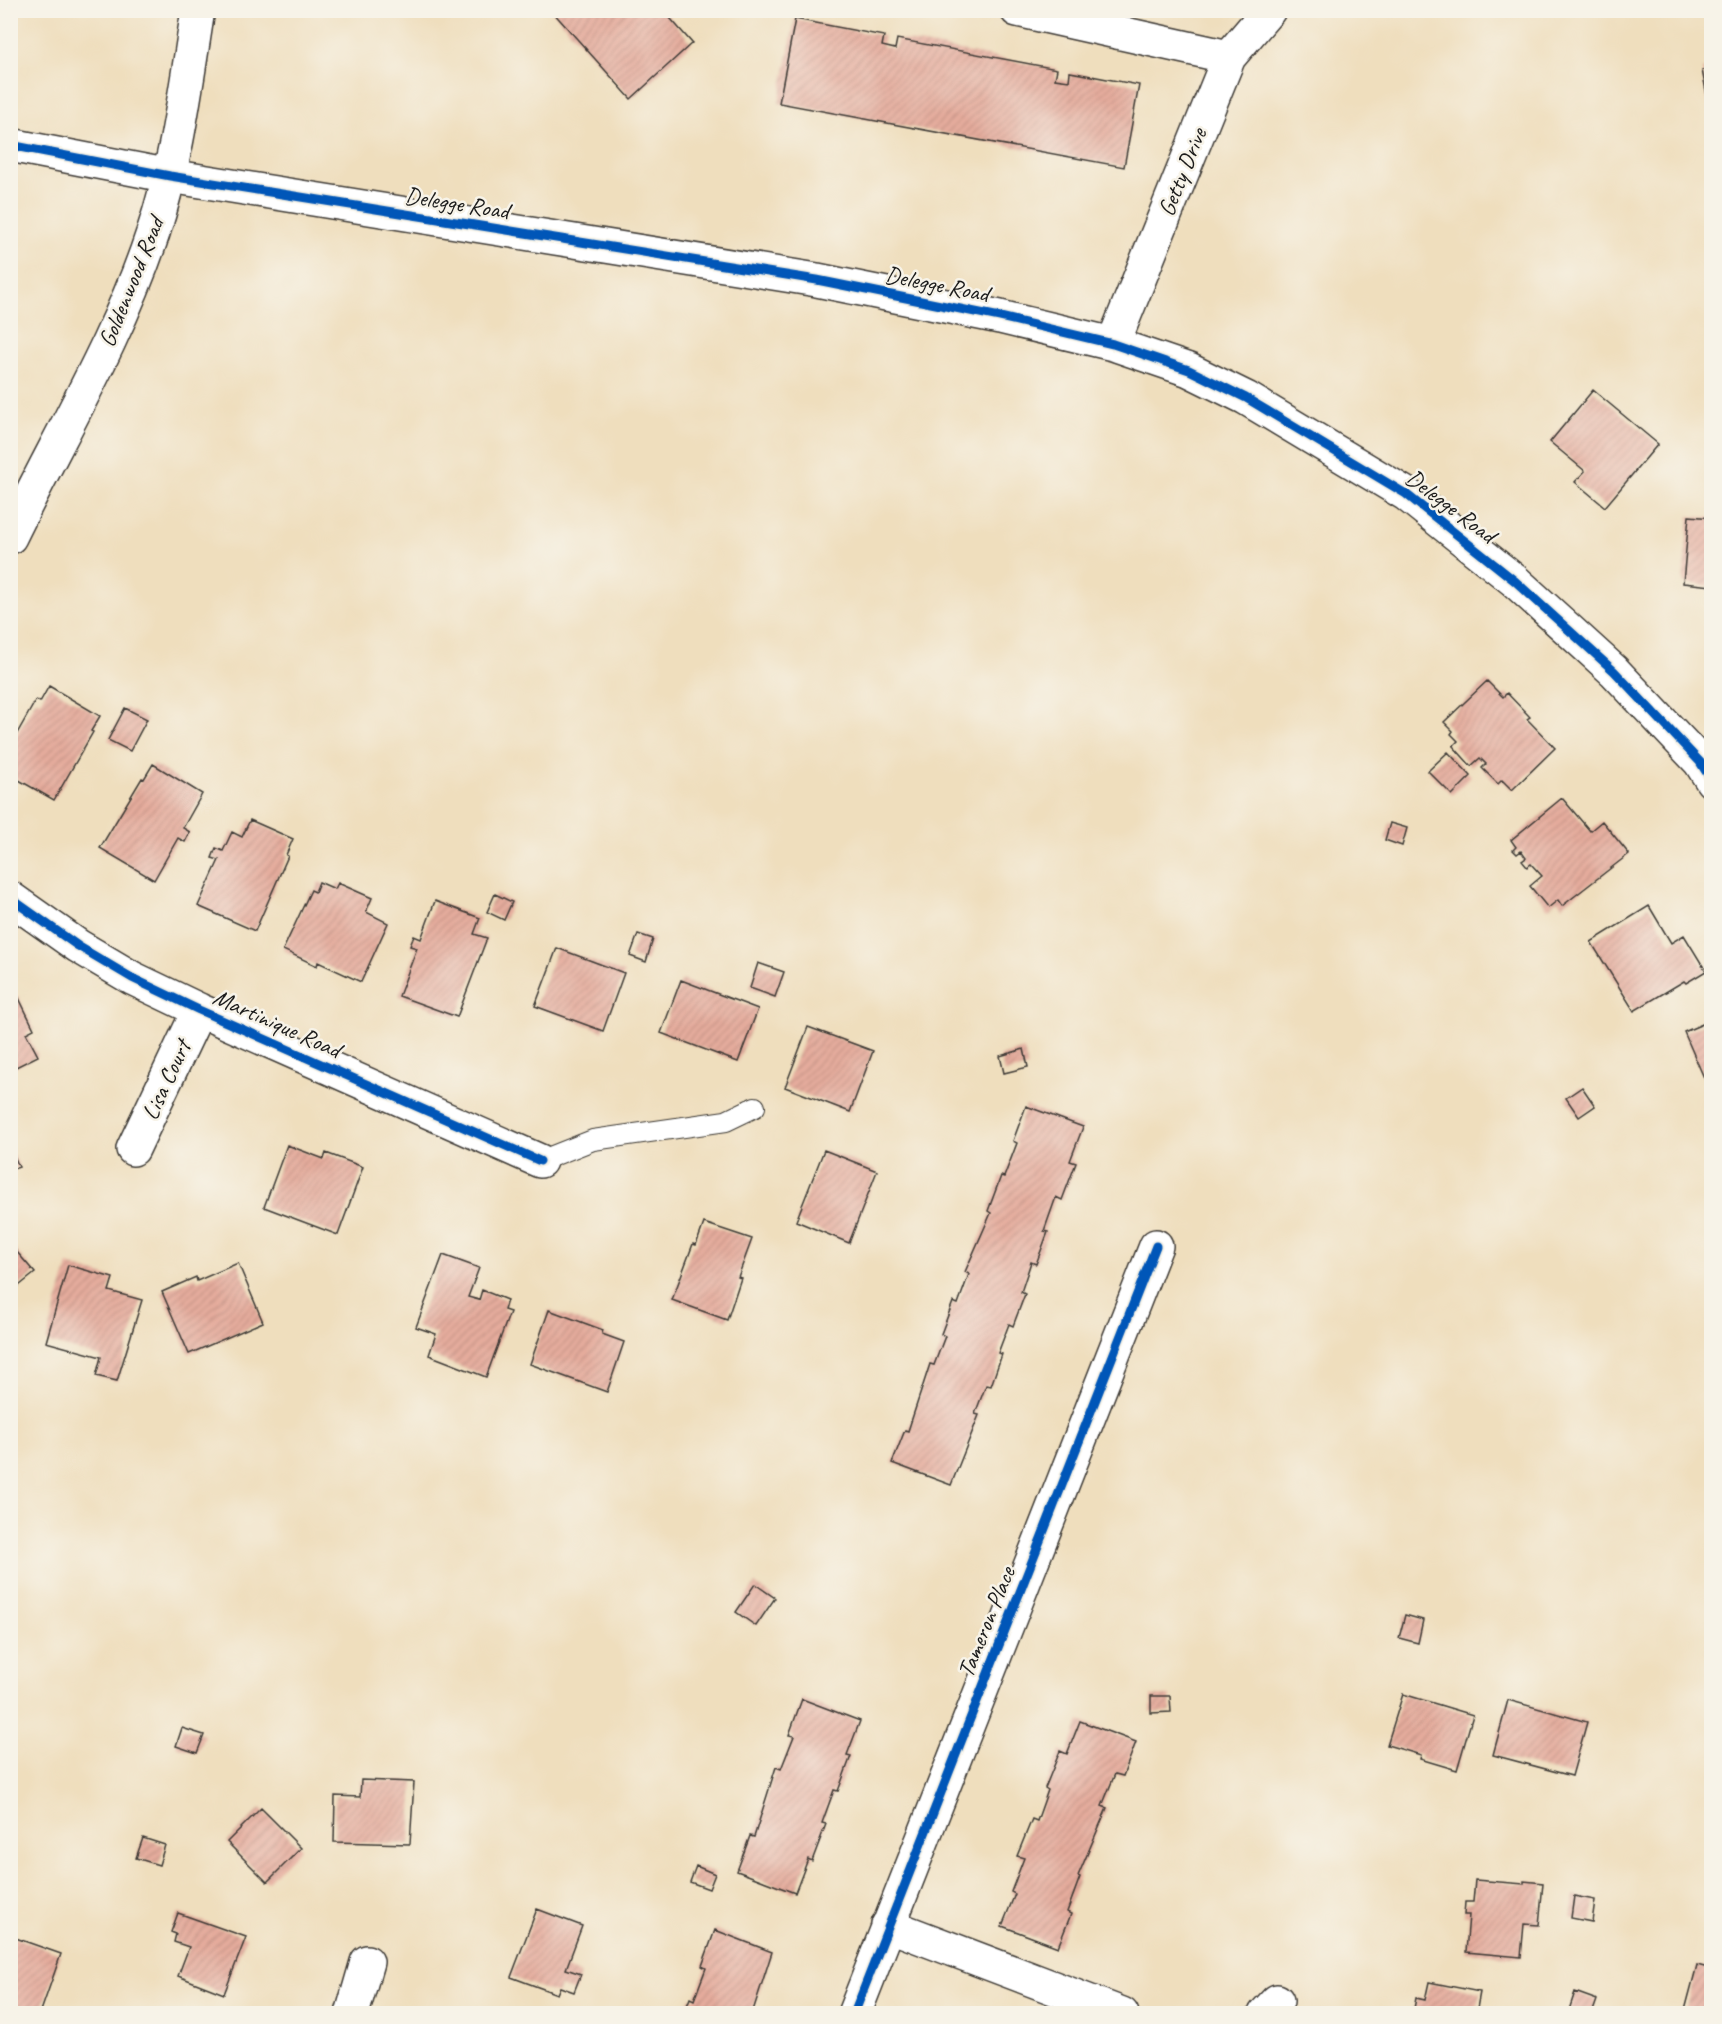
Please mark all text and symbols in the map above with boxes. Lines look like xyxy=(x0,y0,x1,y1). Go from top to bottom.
street label: Getty Drive xyxy=(1151,122,1214,220)
street label: Delegge Road xyxy=(403,180,515,227)
street label: Goldenwood Road xyxy=(91,209,172,351)
street label: Delegge Road xyxy=(883,259,995,309)
street label: Delegge Road xyxy=(1400,462,1505,552)
street label: Martinique Road xyxy=(209,982,349,1066)
street label: Lisa Court xyxy=(135,1033,199,1124)
street label: Tameron Place xyxy=(950,1560,1023,1682)

